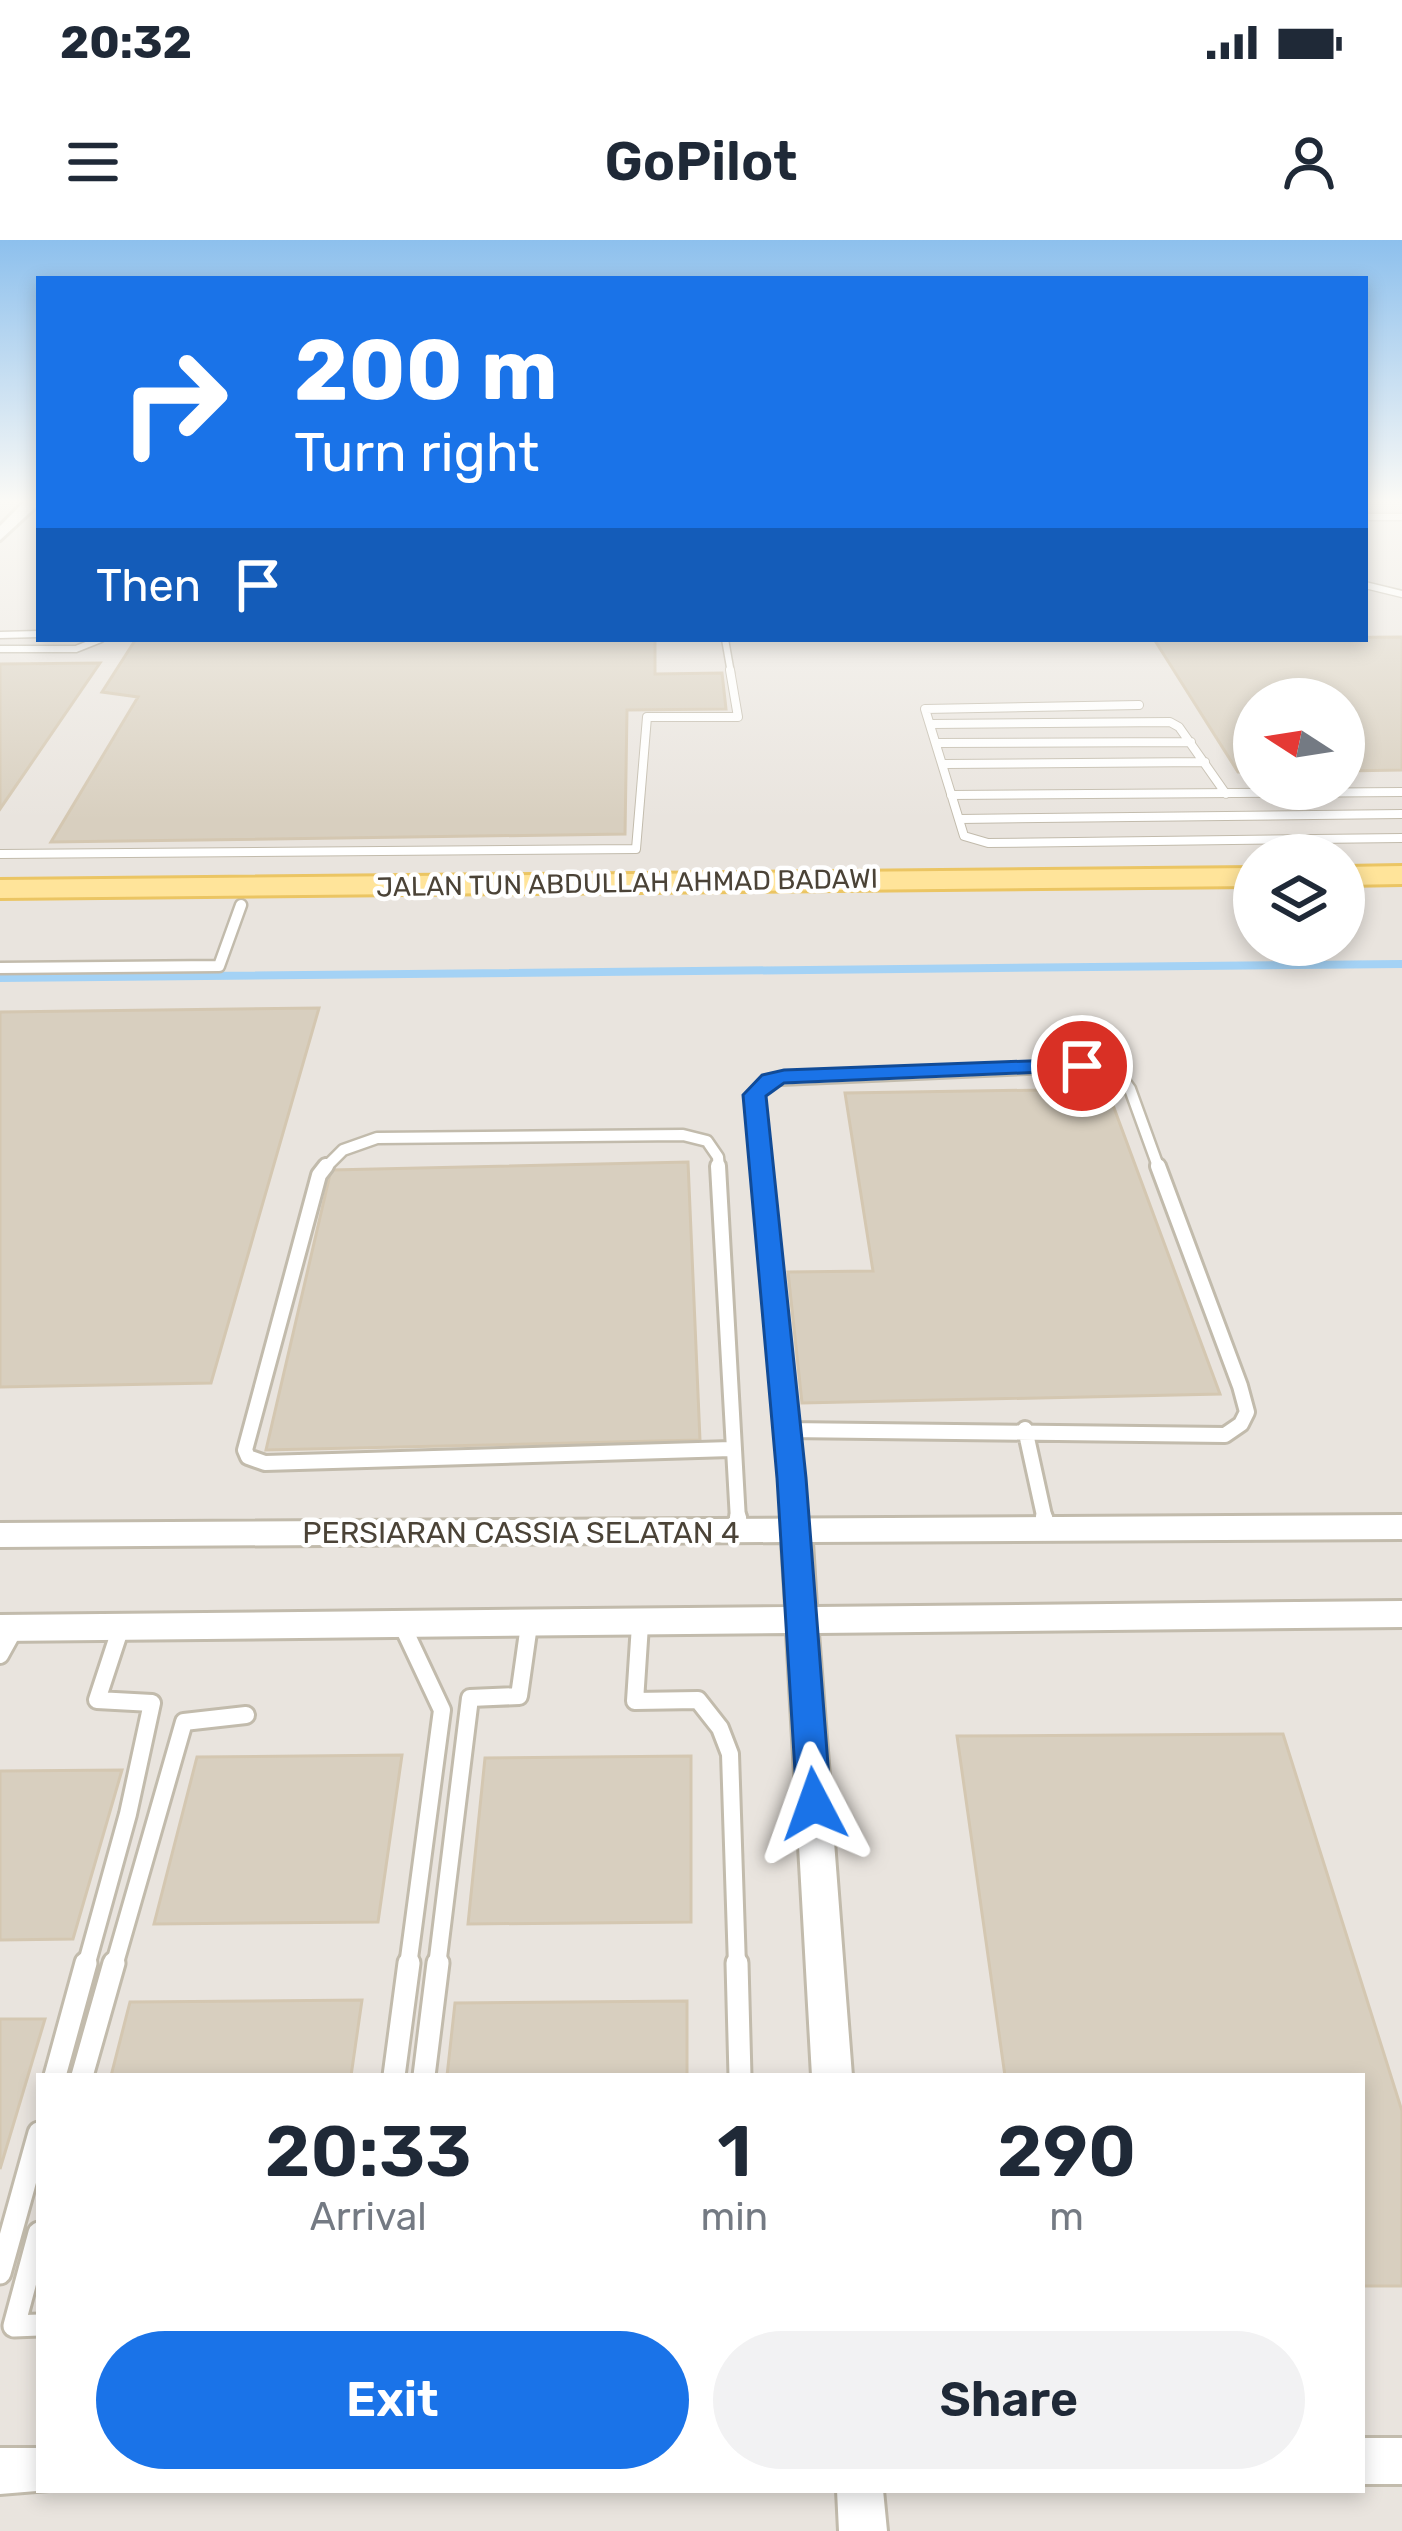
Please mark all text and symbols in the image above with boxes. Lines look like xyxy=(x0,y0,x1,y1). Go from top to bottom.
text: 20:32 xyxy=(60,16,192,69)
icon: menu xyxy=(60,129,126,195)
icon: person xyxy=(1276,129,1342,195)
text: GoPilot xyxy=(605,130,797,194)
text: 200 m xyxy=(294,320,558,420)
icon: right xyxy=(96,324,252,480)
text: Turn right xyxy=(294,421,539,485)
icon: arrive xyxy=(225,552,291,618)
text: Then xyxy=(96,559,201,612)
north arrow xyxy=(1233,678,1365,810)
map controls xyxy=(1233,678,1365,966)
button: layers xyxy=(1233,834,1365,966)
street label: JALAN TUN ABDULLAH AHMAD BADAWI xyxy=(376,863,878,903)
pin xyxy=(1031,1015,1133,1117)
icon: arrive xyxy=(1049,1033,1115,1099)
street label: PERSIARAN CASSIA SELATAN 4 xyxy=(302,1515,740,1551)
position arrow xyxy=(751,1741,877,1867)
text: 20:33 xyxy=(265,2109,472,2194)
text: 1 xyxy=(717,2109,752,2194)
text: 290 xyxy=(997,2109,1136,2194)
text: Arrival xyxy=(310,2194,427,2240)
text: min xyxy=(701,2194,768,2240)
text: m xyxy=(1049,2194,1084,2240)
button: Exit xyxy=(96,2331,689,2469)
button: Share xyxy=(713,2331,1305,2469)

